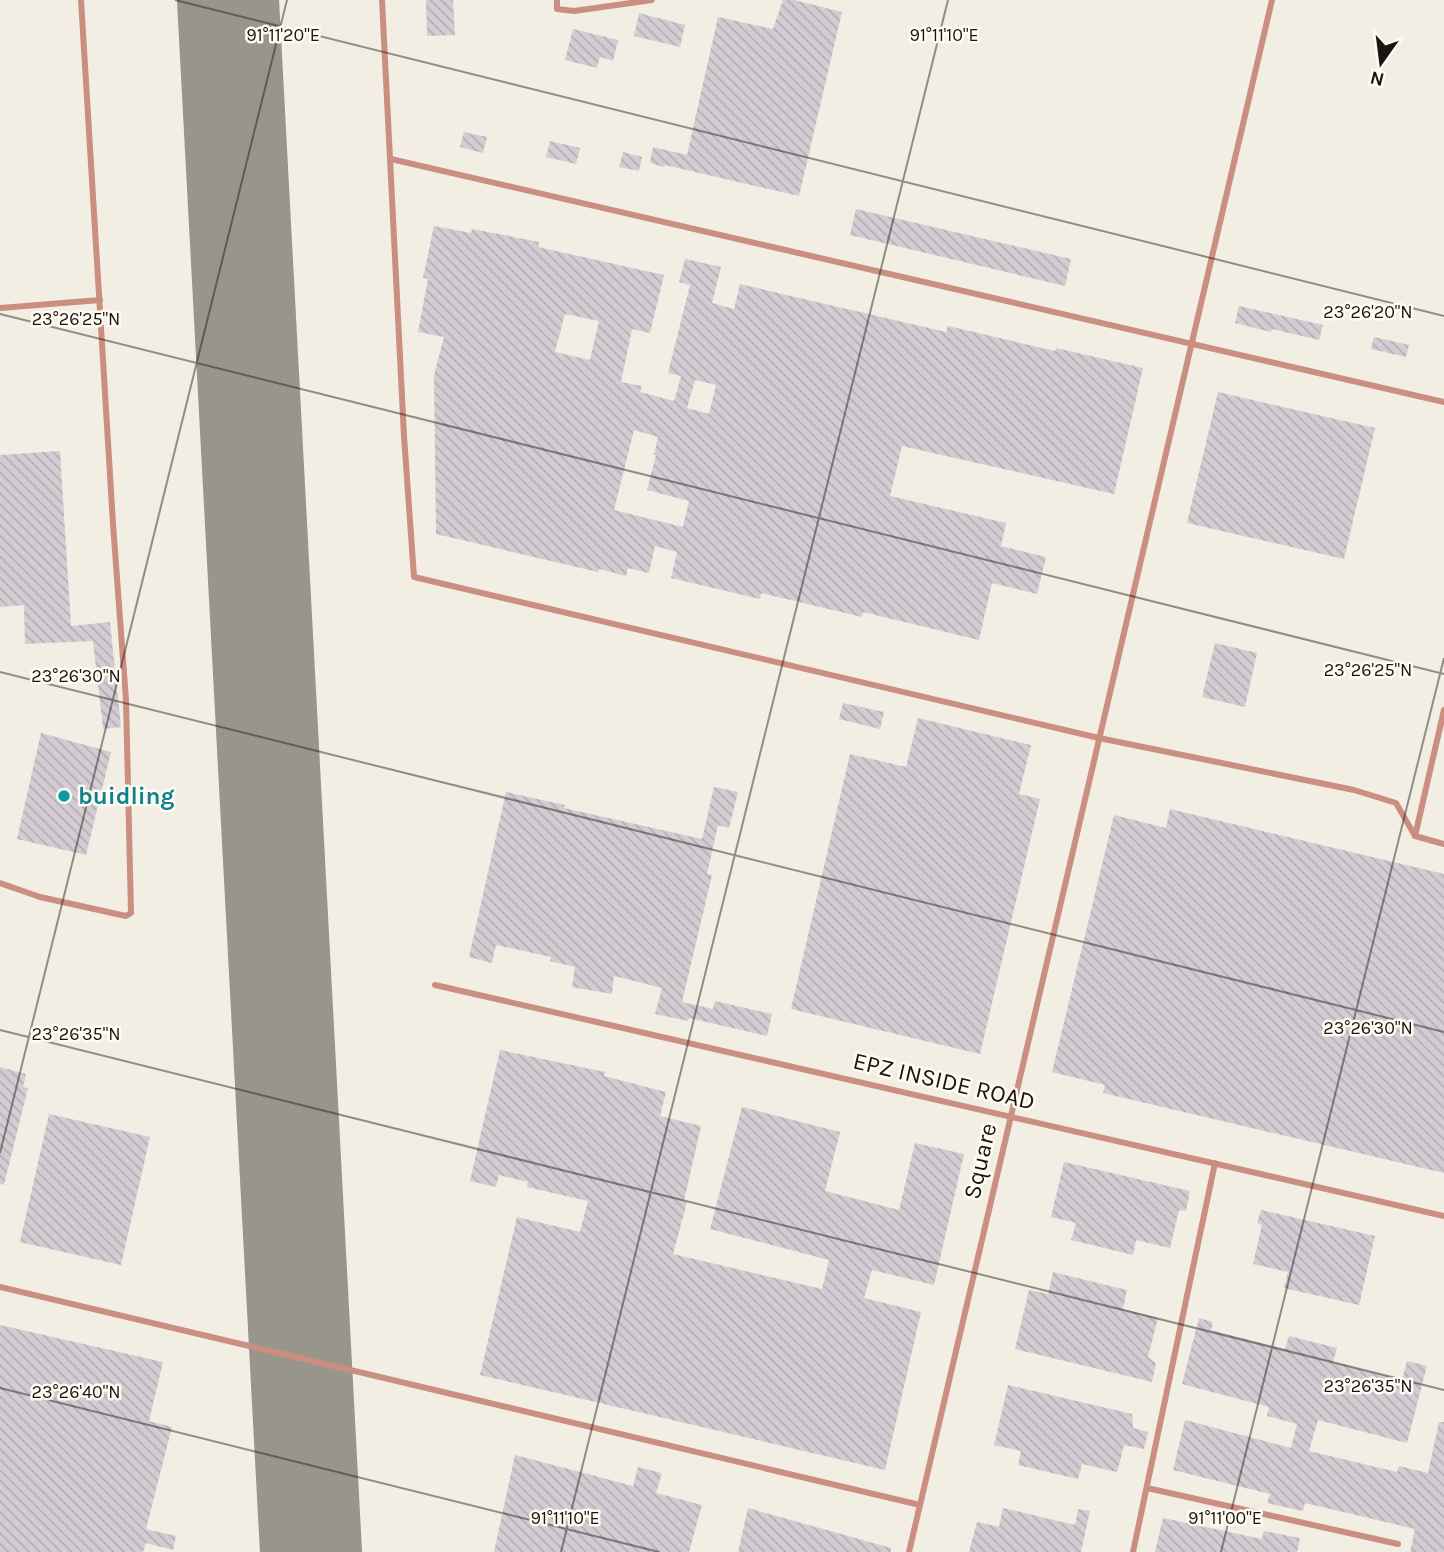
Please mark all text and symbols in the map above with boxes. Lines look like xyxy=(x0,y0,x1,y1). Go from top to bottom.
text: 91°11'20"E xyxy=(246,24,320,46)
text: 91°11'10"E xyxy=(909,24,979,46)
north arrow xyxy=(1346,28,1416,98)
text: N xyxy=(1368,66,1386,91)
text: 23°26'20"N xyxy=(1323,301,1413,323)
text: 23°26'25"N xyxy=(32,308,120,330)
text: 23°26'25"N xyxy=(1324,659,1412,681)
text: 23°26'30"N xyxy=(31,665,121,687)
place label: buidling xyxy=(78,782,175,810)
marker: buidling xyxy=(56,788,72,804)
text: 23°26'30"N xyxy=(1323,1017,1413,1039)
text: 23°26'35"N xyxy=(32,1023,120,1045)
street label: EPZ INSIDE ROAD xyxy=(850,1046,1038,1116)
street label: Square xyxy=(958,1120,1002,1202)
text: 23°26'35"N xyxy=(1324,1375,1412,1397)
text: 23°26'40"N xyxy=(32,1381,120,1403)
text: 91°11'10"E xyxy=(530,1507,600,1529)
text: 91°11'00"E xyxy=(1188,1507,1262,1529)

